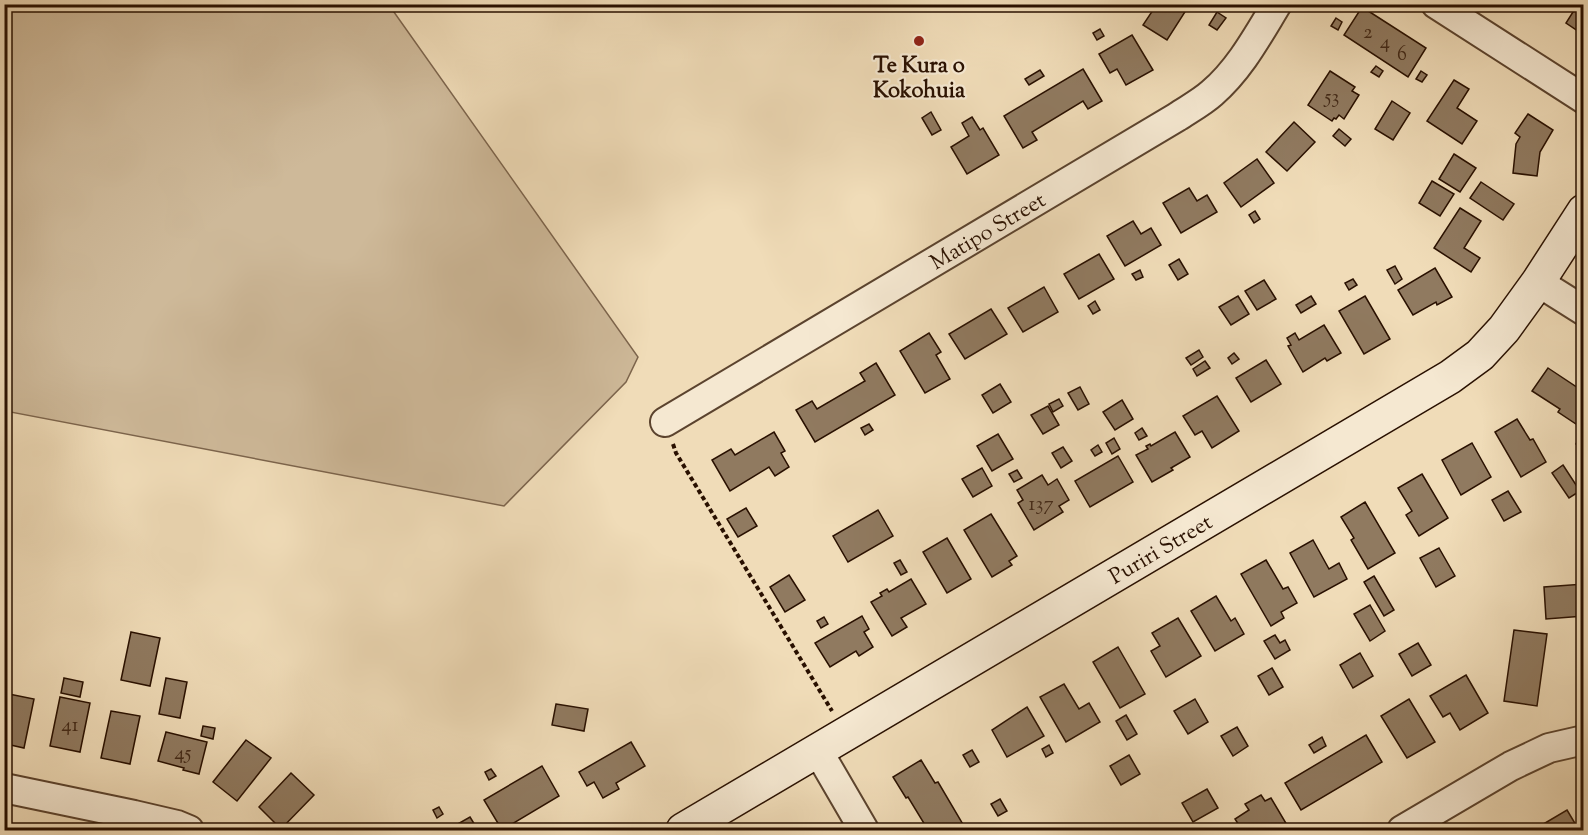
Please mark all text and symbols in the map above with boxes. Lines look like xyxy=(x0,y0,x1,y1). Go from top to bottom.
house number: 2 xyxy=(1363,19,1373,48)
house number: 4 xyxy=(1380,29,1390,58)
marker: Te Kura o Kokohuia xyxy=(912,34,926,48)
house number: 6 xyxy=(1397,41,1407,70)
place label: Te Kura o Kokohuia xyxy=(873,51,966,108)
house number: 53 xyxy=(1324,84,1339,113)
street label: Matipo Street xyxy=(925,185,1053,280)
house number: 137 xyxy=(1029,491,1053,520)
street label: Puriri Street xyxy=(1104,508,1220,594)
house number: 41 xyxy=(62,712,79,741)
house number: 45 xyxy=(175,740,192,769)

